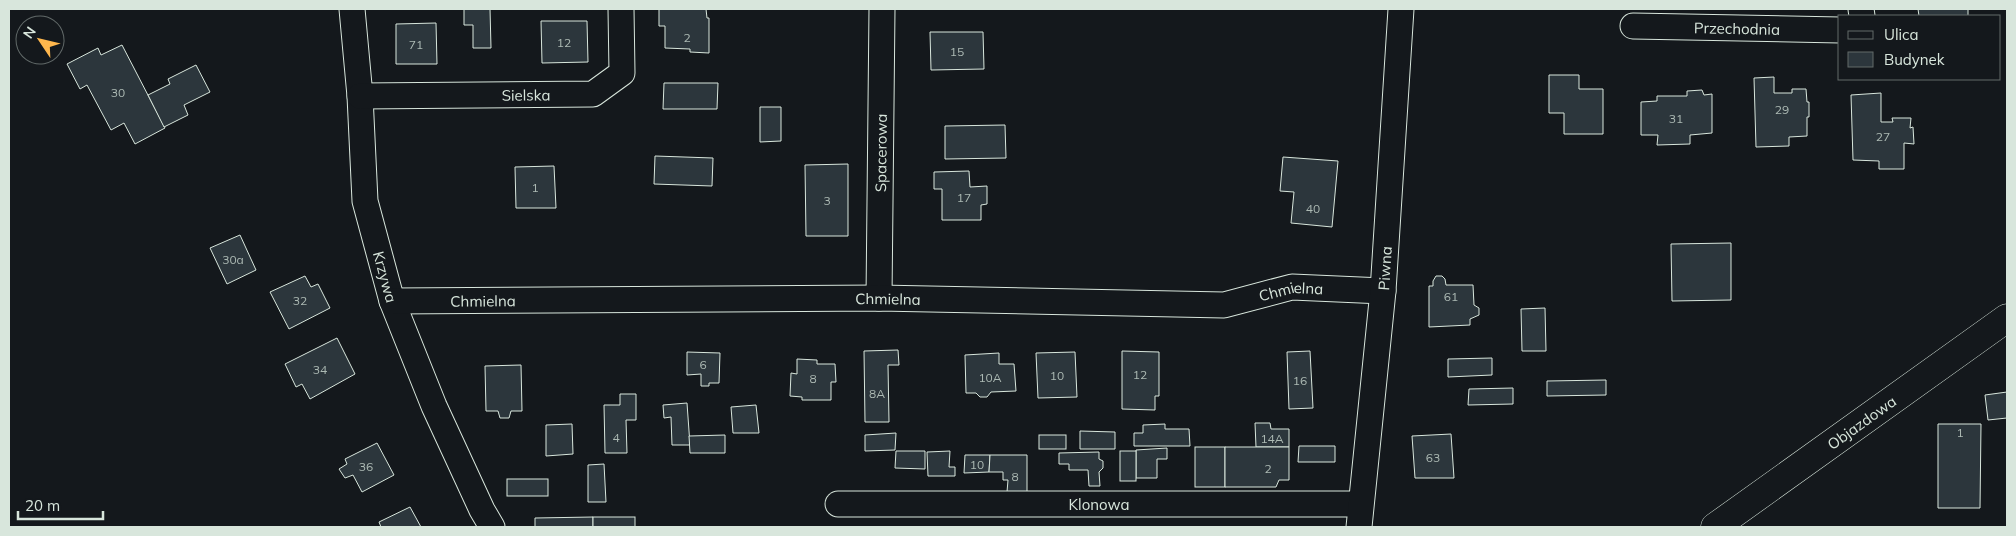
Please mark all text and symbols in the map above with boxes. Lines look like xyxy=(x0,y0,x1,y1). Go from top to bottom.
north arrow xyxy=(15,15,65,65)
legend xyxy=(1838,15,2001,80)
street label: Przechodnia xyxy=(1694,18,1780,38)
text: N xyxy=(19,23,40,42)
text: Ulica xyxy=(1884,25,1918,44)
house number: 2 xyxy=(683,30,691,45)
house number: 12 xyxy=(557,35,571,50)
house number: 71 xyxy=(409,37,423,52)
house number: 15 xyxy=(950,44,964,59)
text: Budynek xyxy=(1884,50,1945,69)
house number: 30 xyxy=(111,85,125,100)
street label: Sielska xyxy=(502,85,550,104)
house number: 29 xyxy=(1775,102,1789,117)
house number: 31 xyxy=(1669,111,1683,126)
street label: Spacerowa xyxy=(871,114,890,192)
house number: 27 xyxy=(1876,129,1890,144)
house number: 1 xyxy=(531,180,539,195)
house number: 17 xyxy=(957,190,971,205)
house number: 3 xyxy=(823,193,831,208)
house number: 40 xyxy=(1306,201,1320,216)
street label: Piwna xyxy=(1374,246,1395,291)
street label: Krzywa xyxy=(369,249,402,305)
house number: 30a xyxy=(222,252,244,267)
street label: Chmielna xyxy=(1257,277,1324,305)
street label: Chmielna xyxy=(855,288,921,308)
house number: 61 xyxy=(1444,289,1458,304)
street label: Chmielna xyxy=(450,291,516,310)
house number: 32 xyxy=(293,293,307,308)
house number: 6 xyxy=(699,357,707,372)
house number: 34 xyxy=(313,362,327,377)
house number: 12 xyxy=(1133,367,1147,382)
house number: 10 xyxy=(1050,368,1064,383)
house number: 10A xyxy=(978,370,1002,385)
house number: 8 xyxy=(809,371,817,386)
house number: 16 xyxy=(1293,373,1307,388)
house number: 8A xyxy=(869,386,885,401)
street label: Objazdowa xyxy=(1823,391,1900,453)
house number: 1 xyxy=(1956,425,1964,440)
house number: 4 xyxy=(612,430,620,445)
house number: 14A xyxy=(1260,431,1284,446)
house number: 63 xyxy=(1426,450,1440,465)
house number: 10 xyxy=(970,457,984,472)
house number: 36 xyxy=(359,459,373,474)
house number: 2 xyxy=(1264,461,1272,476)
house number: 8 xyxy=(1011,469,1019,484)
scale bar xyxy=(18,488,102,520)
street label: Klonowa xyxy=(1069,495,1129,514)
text: 20 m xyxy=(25,496,60,515)

